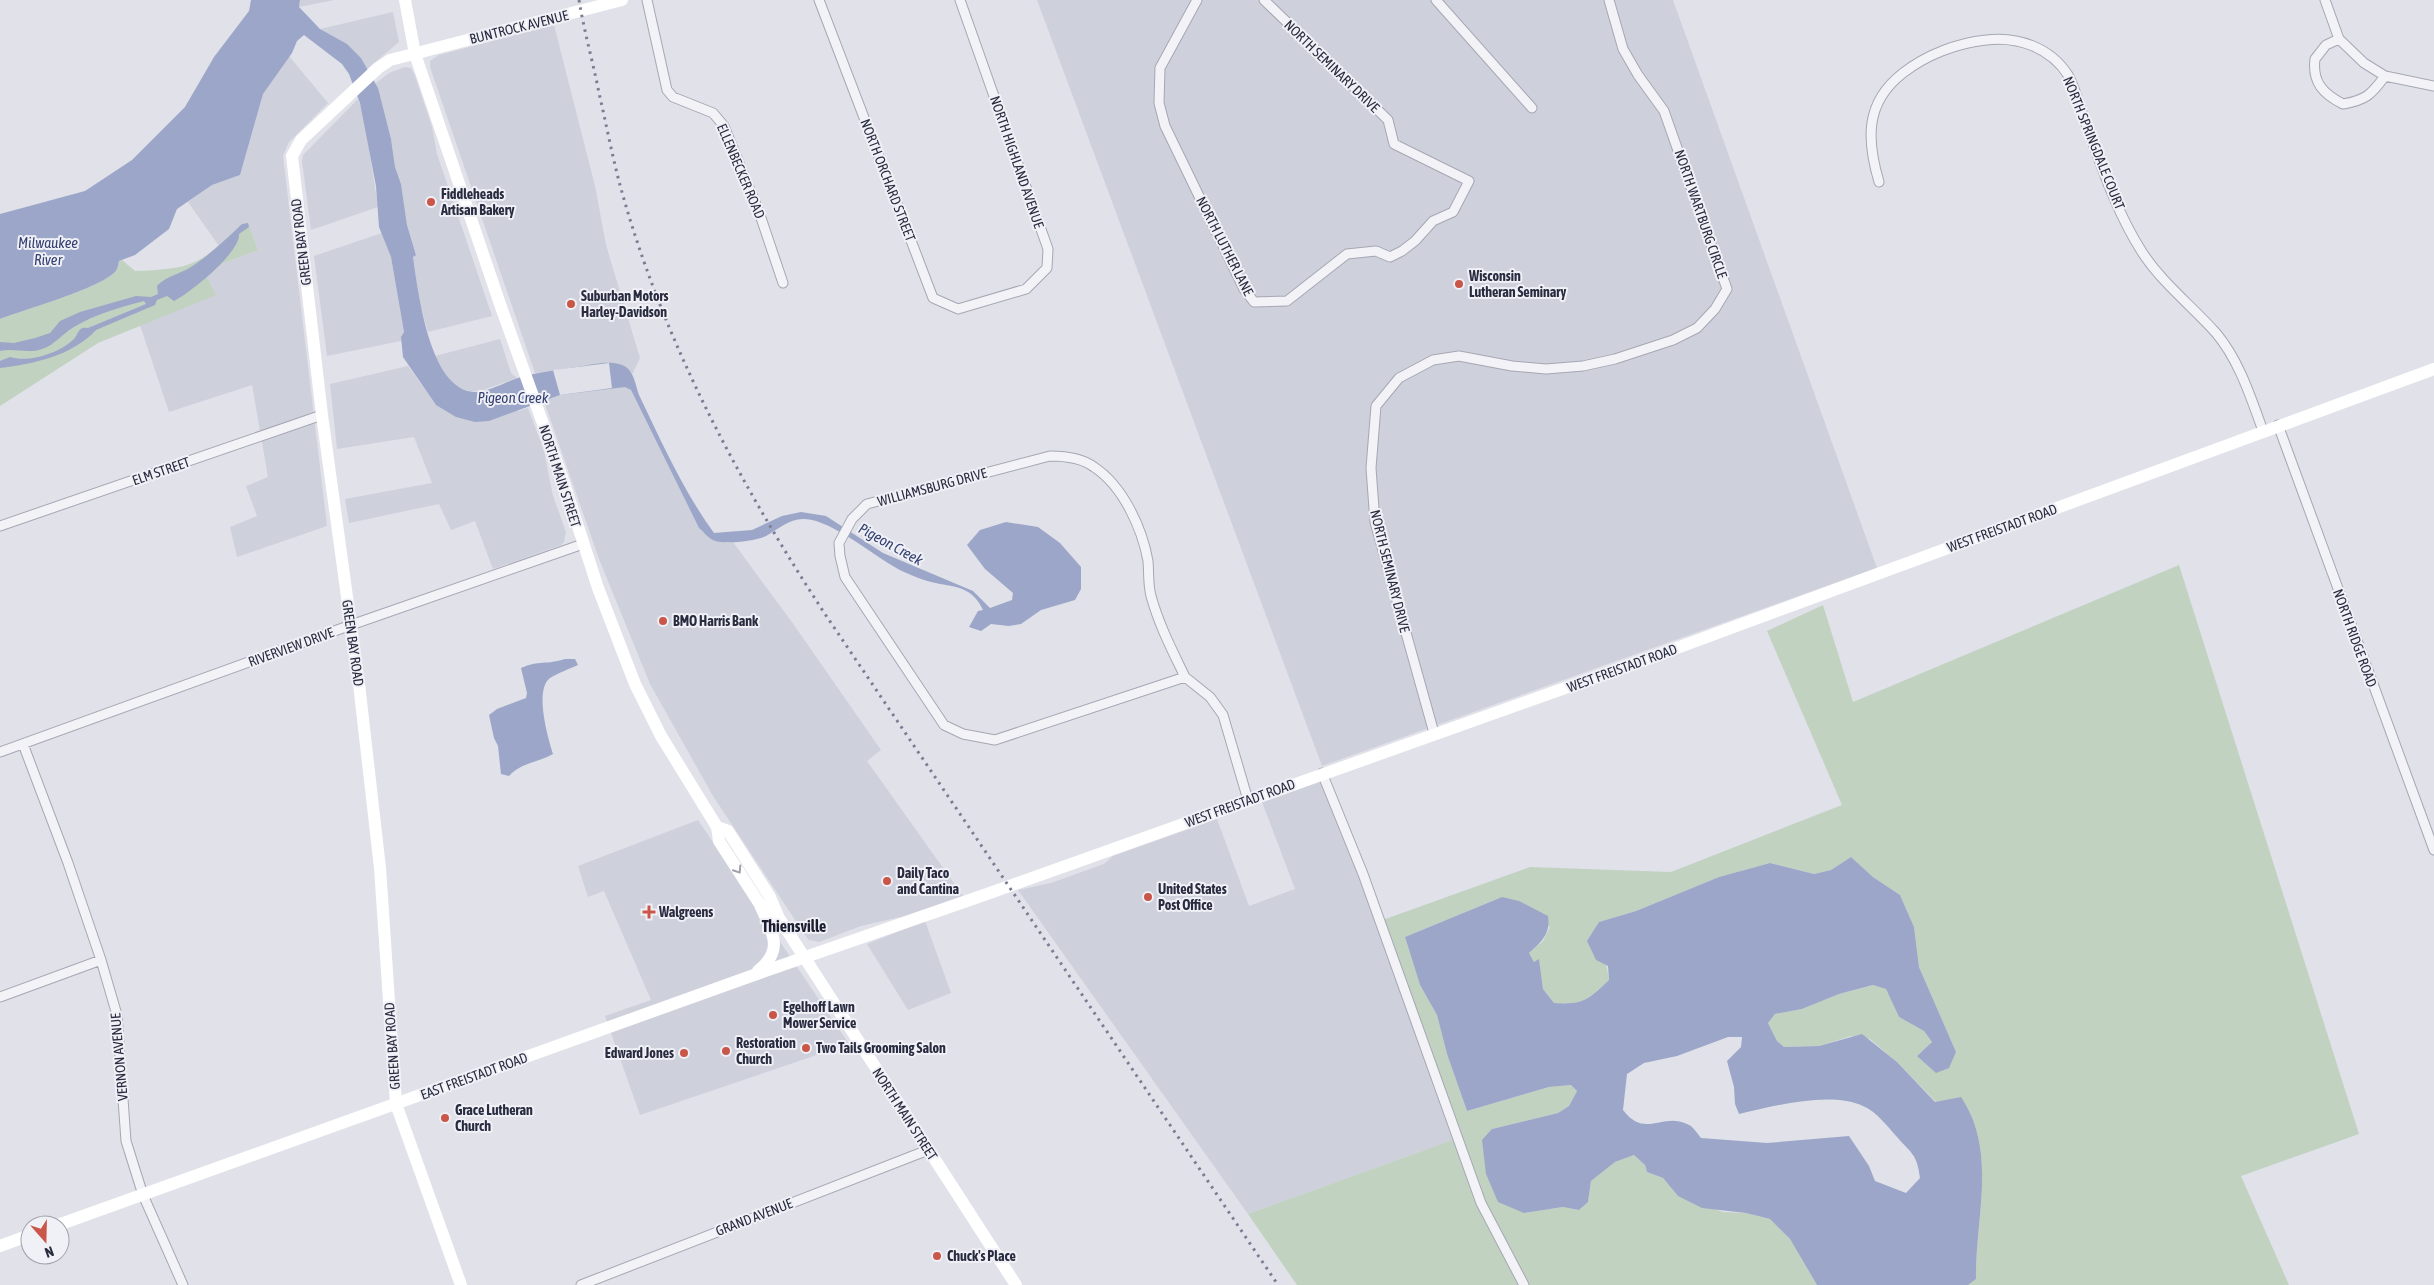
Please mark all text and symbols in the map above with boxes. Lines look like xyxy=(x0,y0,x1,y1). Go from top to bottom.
street label: BUNTROCK AVENUE xyxy=(468,7,570,47)
street label: NORTH SEMINARY DRIVE xyxy=(1281,17,1383,115)
street label: NORTH SPRINGDALE COURT xyxy=(2060,74,2128,212)
street label: NORTH HIGHLAND AVENUE xyxy=(987,94,1047,230)
street label: NORTH ORCHARD STREET xyxy=(857,117,919,243)
street label: ELLENBECKER ROAD xyxy=(714,121,768,221)
street label: NORTH WARTBURG CIRCLE xyxy=(1671,148,1731,280)
place label: Fiddleheads Artisan Bakery xyxy=(440,186,515,218)
street label: NORTH LUTHER LANE xyxy=(1193,194,1257,298)
marker: Fiddleheads Artisan Bakery xyxy=(425,196,437,208)
street label: GREEN BAY ROAD xyxy=(288,198,314,286)
water label: Milwaukee River xyxy=(18,234,78,268)
place label: Wisconsin Lutheran Seminary xyxy=(1468,268,1566,300)
marker: Wisconsin Lutheran Seminary xyxy=(1453,278,1465,290)
place label: Suburban Motors Harley-Davidson xyxy=(581,288,669,320)
marker: Suburban Motors Harley-Davidson xyxy=(565,298,577,310)
water label: Pigeon Creek xyxy=(478,389,549,406)
street label: NORTH MAIN STREET xyxy=(536,423,584,529)
street label: ELM STREET xyxy=(130,454,192,488)
street label: WILLIAMSBURG DRIVE xyxy=(876,465,988,509)
street label: WEST FREISTADT ROAD xyxy=(1945,501,2059,555)
street label: NORTH SEMINARY DRIVE xyxy=(1367,508,1413,634)
water label: Pigeon Creek xyxy=(856,519,926,569)
street label: NORTH RIDGE ROAD xyxy=(2330,587,2380,689)
street label: GREEN BAY ROAD xyxy=(339,599,367,687)
place label: BMO Harris Bank xyxy=(673,613,759,629)
marker: BMO Harris Bank xyxy=(657,615,669,627)
street label: RIVERVIEW DRIVE xyxy=(246,624,336,670)
street label: WEST FREISTADT ROAD xyxy=(1565,641,1679,695)
street label: WEST FREISTADT ROAD xyxy=(1183,776,1297,830)
one-way arrow xyxy=(732,864,741,873)
place label: Daily Taco and Cantina xyxy=(897,865,959,897)
marker: Daily Taco and Cantina xyxy=(881,875,893,887)
place label: United States Post Office xyxy=(1158,881,1227,913)
marker: United States Post Office xyxy=(1142,891,1154,903)
place label: Walgreens xyxy=(658,904,713,920)
marker: Walgreens xyxy=(643,906,655,918)
district label: Thiensville xyxy=(762,917,826,935)
place label: Egelhoff Lawn Mower Service xyxy=(783,999,856,1031)
street label: GREEN BAY ROAD xyxy=(381,1002,403,1090)
marker: Egelhoff Lawn Mower Service xyxy=(767,1009,779,1021)
street label: VERNON AVENUE xyxy=(107,1012,131,1102)
place label: Restoration Church xyxy=(736,1035,796,1067)
place label: Two Tails Grooming Salon xyxy=(816,1040,946,1056)
marker: Two Tails Grooming Salon xyxy=(800,1042,812,1054)
place label: Edward Jones xyxy=(605,1045,674,1061)
marker: Restoration Church xyxy=(720,1045,732,1057)
marker: Edward Jones xyxy=(678,1047,690,1059)
street label: EAST FREISTADT ROAD xyxy=(418,1049,530,1103)
street label: NORTH MAIN STREET xyxy=(869,1065,941,1163)
place label: Grace Lutheran Church xyxy=(455,1102,533,1134)
marker: Grace Lutheran Church xyxy=(439,1112,451,1124)
street label: GRAND AVENUE xyxy=(713,1195,795,1239)
north arrow xyxy=(20,1215,70,1265)
text: N xyxy=(43,1243,56,1261)
place label: Chuck's Place xyxy=(947,1248,1016,1264)
marker: Chuck's Place xyxy=(931,1250,943,1262)

